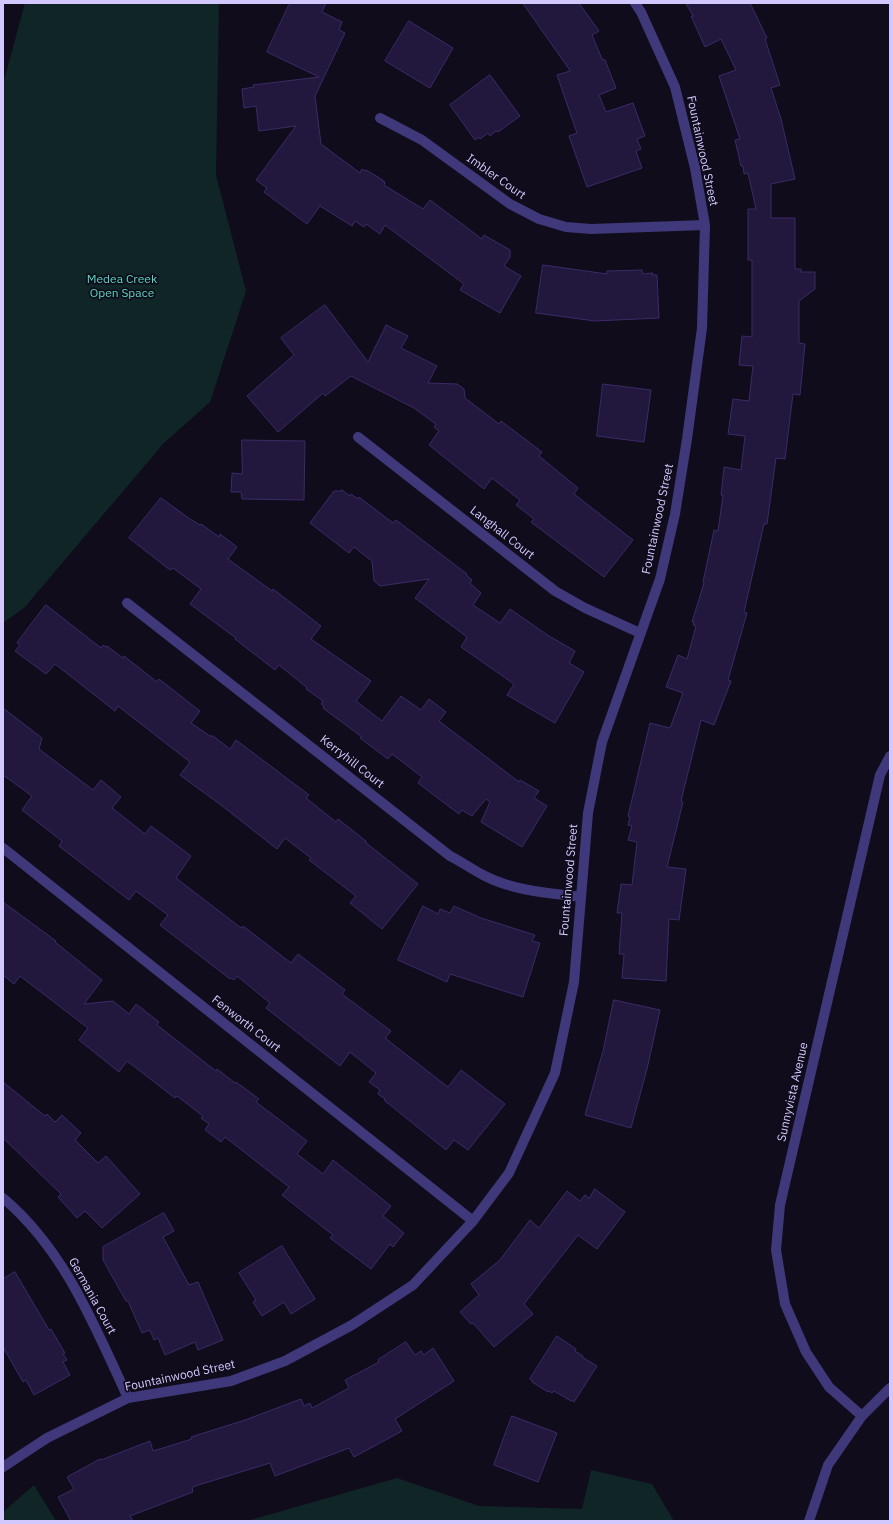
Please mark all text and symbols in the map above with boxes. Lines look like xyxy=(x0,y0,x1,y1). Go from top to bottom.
street label: Fountainwood Street xyxy=(683,95,721,207)
street label: Imbler Court xyxy=(464,151,528,203)
park label: Medea Creek Open Space xyxy=(87,273,157,301)
street label: Fountainwood Street xyxy=(639,463,677,575)
street label: Langhall Court xyxy=(467,503,537,563)
street label: Kerryhill Court xyxy=(317,732,387,792)
street label: Fountainwood Street xyxy=(557,823,581,937)
street label: Fenworth Court xyxy=(209,993,283,1055)
street label: Sunnyvista Avenue xyxy=(775,1041,811,1143)
street label: Germania Court xyxy=(65,1255,119,1337)
street label: Fountainwood Street xyxy=(124,1357,236,1395)

